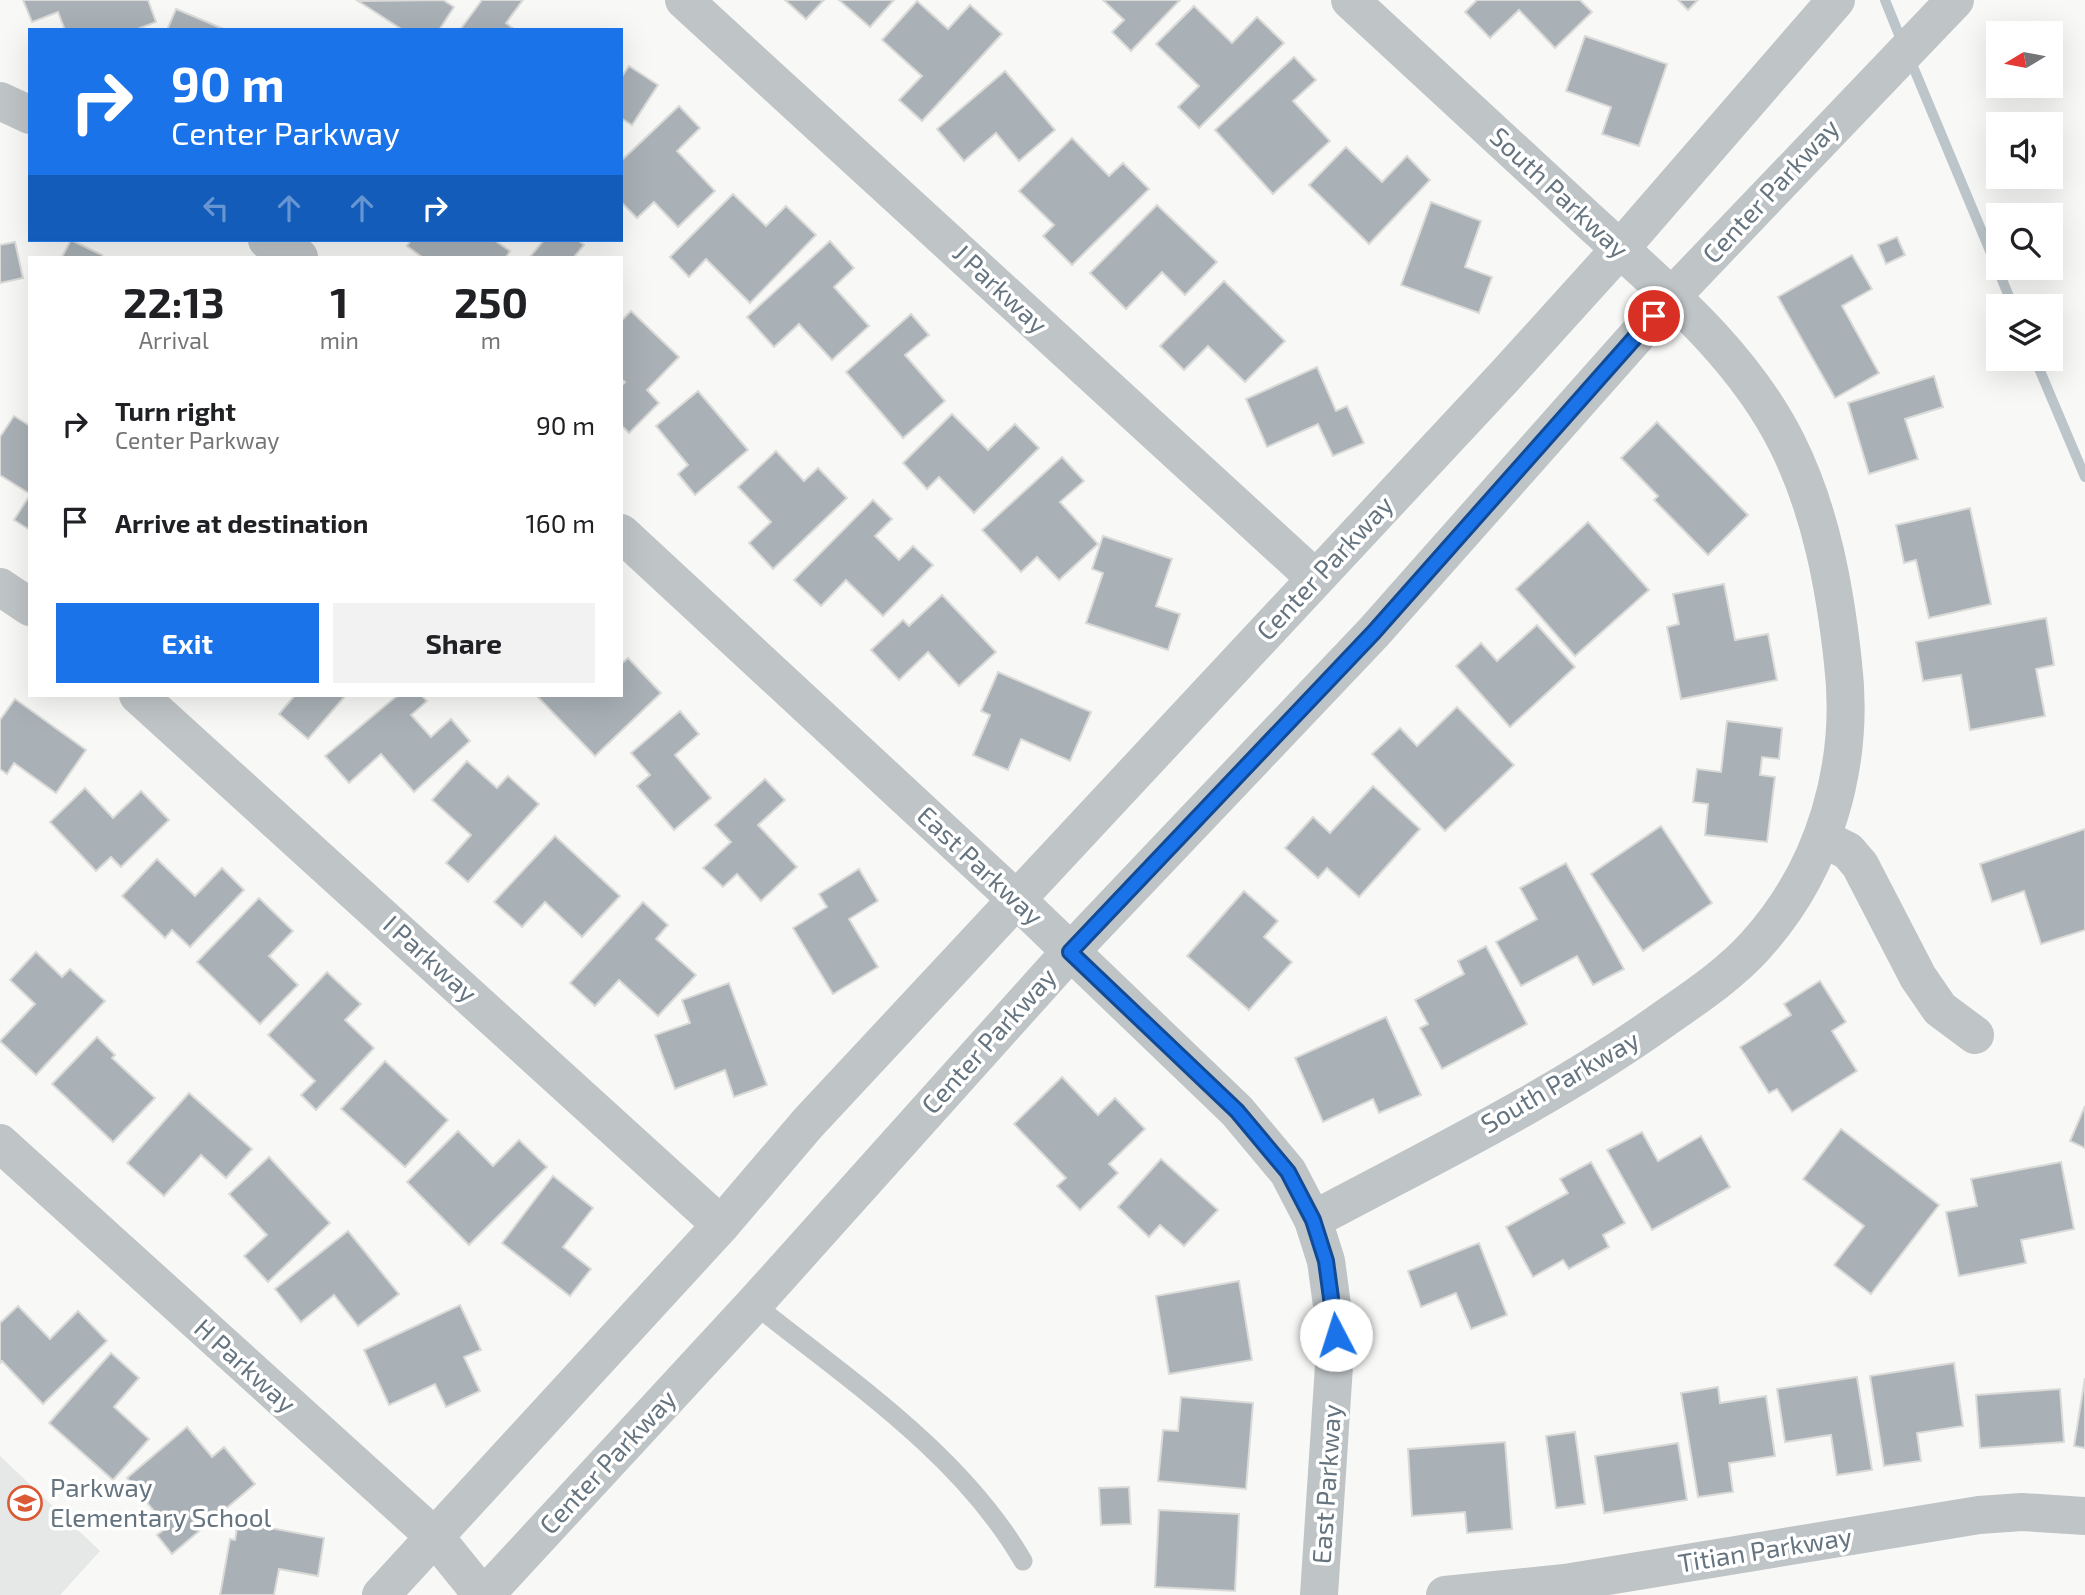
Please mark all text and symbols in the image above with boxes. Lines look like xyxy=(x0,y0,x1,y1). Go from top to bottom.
north arrow xyxy=(1986,21,2063,98)
map controls xyxy=(1986,21,2063,371)
text: 90 m xyxy=(171,53,285,112)
icon: right xyxy=(56,56,147,147)
street label: Center Parkway xyxy=(1695,111,1845,269)
button: sound xyxy=(1986,112,2063,189)
text: Center Parkway xyxy=(171,113,400,151)
street label: South Parkway xyxy=(1485,120,1636,264)
icon: left xyxy=(197,189,235,227)
icon: ahead xyxy=(270,189,308,227)
icon: ahead xyxy=(343,189,381,227)
icon: right xyxy=(416,189,454,227)
button: search xyxy=(1986,203,2063,280)
street label: J Parkway xyxy=(948,237,1055,339)
text: 22:13 xyxy=(123,276,225,326)
text: 1 xyxy=(330,276,348,326)
text: 250 xyxy=(454,276,528,326)
pin xyxy=(1624,286,1684,346)
button: layers xyxy=(1986,294,2063,371)
icon: arrive xyxy=(1635,297,1673,335)
text: Arrival xyxy=(139,326,209,354)
text: min xyxy=(320,326,359,354)
text: m xyxy=(481,326,501,354)
text: Turn right xyxy=(115,395,236,426)
icon: right xyxy=(56,405,94,443)
text: 90 m xyxy=(536,409,595,440)
text: Center Parkway xyxy=(115,426,280,454)
street label: Center Parkway xyxy=(1249,488,1399,646)
icon: arrive xyxy=(56,503,94,541)
text: Arrive at destination xyxy=(115,507,368,538)
text: 160 m xyxy=(526,507,595,538)
button: Exit xyxy=(56,603,319,683)
button: Share xyxy=(333,603,595,683)
street label: East Parkway xyxy=(912,799,1050,931)
street label: I Parkway xyxy=(378,908,484,1008)
street label: Center Parkway xyxy=(914,960,1062,1119)
street label: South Parkway xyxy=(1475,1023,1644,1139)
position arrow xyxy=(1299,1298,1373,1372)
street label: H Parkway xyxy=(189,1311,303,1419)
street label: Center Parkway xyxy=(532,1382,682,1540)
street label: East Parkway xyxy=(1304,1403,1347,1565)
place label: Parkway Elementary School xyxy=(50,1471,272,1532)
school or university icon: Parkway Elementary School xyxy=(6,1484,44,1522)
street label: Titian Parkway xyxy=(1676,1519,1854,1578)

